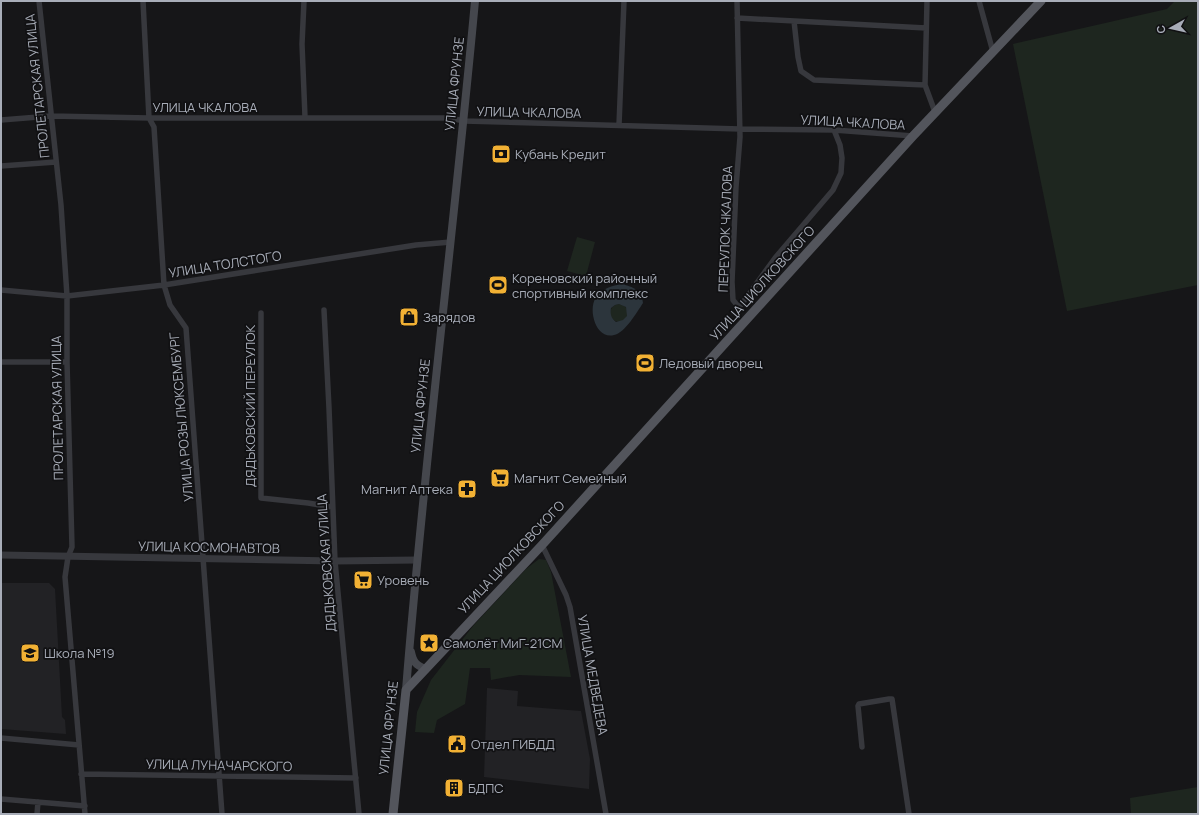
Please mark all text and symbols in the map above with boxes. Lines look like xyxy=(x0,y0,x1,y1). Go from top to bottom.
north arrow xyxy=(1151,8,1191,48)
street label: ПРОЛЕТАРСКАЯ УЛИЦА xyxy=(20,13,54,159)
text: С xyxy=(1153,24,1169,35)
street label: УЛИЦА ФРУНЗЕ xyxy=(440,36,468,132)
street label: УЛИЦА ЧКАЛОВА xyxy=(153,98,257,116)
street label: УЛИЦА ЧКАЛОВА xyxy=(476,102,582,122)
street label: УЛИЦА ЧКАЛОВА xyxy=(800,110,906,134)
bank icon: Кубань Кредит xyxy=(490,143,512,165)
place label: Кубань Кредит xyxy=(515,145,606,163)
street label: ПЕРЕУЛОК ЧКАЛОВА xyxy=(714,165,736,293)
street label: УЛИЦА ЦИОЛКОВСКОГО xyxy=(706,221,819,344)
street label: УЛИЦА ТОЛСТОГО xyxy=(167,246,283,282)
place label: Кореновский районный спортивный комплекс xyxy=(512,269,657,302)
sports icon: Кореновский районный спортивный комплекс xyxy=(487,274,509,296)
shop icon: Зарядов xyxy=(398,306,420,328)
place label: Зарядов xyxy=(423,308,475,326)
street label: ДЯДЬКОВСКИЙ ПЕРЕУЛОК xyxy=(241,324,259,487)
street label: УЛИЦА РОЗЫ ЛЮКСЕМБУРГ xyxy=(165,332,197,502)
street label: ПРОЛЕТАРСКАЯ УЛИЦА xyxy=(47,335,67,481)
sports icon: Ледовый дворец xyxy=(634,352,656,374)
place label: Ледовый дворец xyxy=(659,354,763,372)
street label: УЛИЦА ФРУНЗЕ xyxy=(406,358,434,454)
supermarket icon: Магнит Семейный xyxy=(489,467,511,489)
place label: Магнит Семейный xyxy=(514,469,627,487)
pharmacy icon: Магнит Аптека xyxy=(456,478,478,500)
place label: Магнит Аптека xyxy=(361,480,453,498)
street label: ДЯДЬКОВСКАЯ УЛИЦА xyxy=(312,493,340,633)
street label: УЛИЦА ЦИОЛКОВСКОГО xyxy=(454,496,569,618)
street label: УЛИЦА КОСМОНАВТОВ xyxy=(138,537,280,557)
supermarket icon: Уровень xyxy=(352,569,374,591)
place label: Уровень xyxy=(377,571,429,589)
street label: УЛИЦА МЕДВЕДЕВА xyxy=(574,613,612,737)
place icon: Самолёт МиГ-21СМ xyxy=(418,632,440,654)
place label: Самолёт МиГ-21СМ xyxy=(443,634,563,652)
school or university icon: Школа №19 xyxy=(19,642,41,664)
place label: Школа №19 xyxy=(44,644,115,662)
street label: УЛИЦА ФРУНЗЕ xyxy=(374,680,402,776)
public building icon: Отдел ГИБДД xyxy=(446,733,468,755)
place label: Отдел ГИБДД xyxy=(471,735,555,753)
street label: УЛИЦА ЛУНАЧАРСКОГО xyxy=(146,755,293,775)
building icon: БДПС xyxy=(443,777,465,799)
place label: БДПС xyxy=(468,779,503,797)

